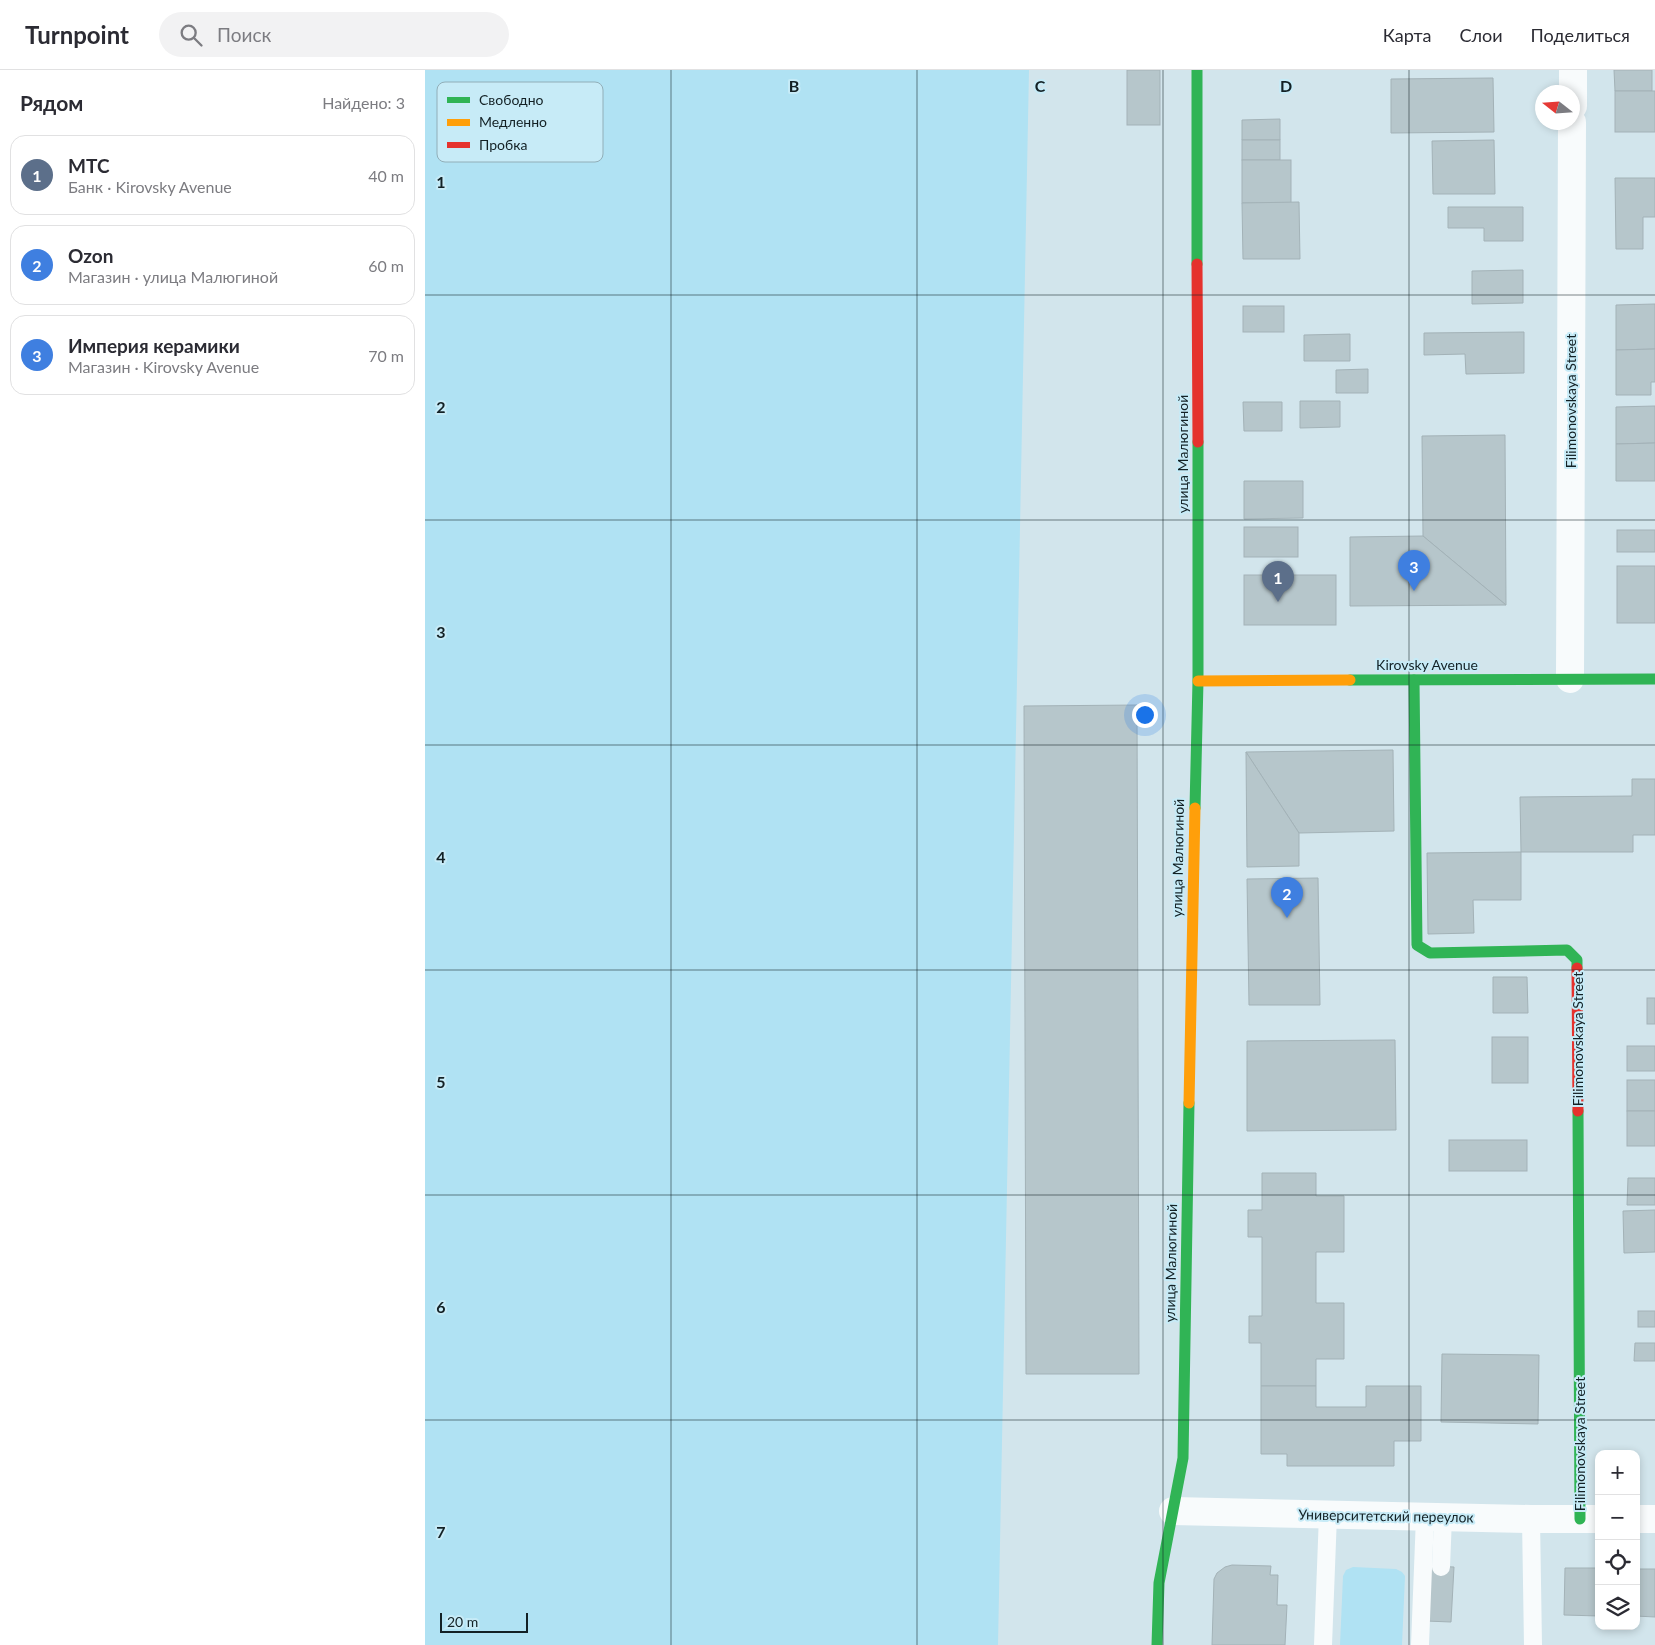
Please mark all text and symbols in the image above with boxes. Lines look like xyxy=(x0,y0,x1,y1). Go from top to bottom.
search box xyxy=(159,12,509,57)
text: Turnpoint xyxy=(25,20,129,49)
icon: search xyxy=(177,21,205,49)
text: Поиск xyxy=(217,23,271,46)
text: Карта xyxy=(1383,24,1431,46)
text: Слои xyxy=(1459,24,1503,46)
text: Поделиться xyxy=(1531,24,1630,46)
text: B xyxy=(789,76,799,95)
text: C xyxy=(1035,76,1046,95)
text: D xyxy=(1280,76,1292,95)
legend xyxy=(437,82,603,162)
north arrow xyxy=(1535,85,1580,130)
text: Рядом xyxy=(20,90,83,115)
text: Свободно xyxy=(479,91,544,108)
text: Найдено: 3 xyxy=(322,93,405,112)
text: Медленно xyxy=(479,113,547,130)
text: Пробка xyxy=(479,136,527,153)
text: МТС xyxy=(68,154,109,177)
text: 1 xyxy=(32,166,42,185)
text: 40 m xyxy=(368,166,404,185)
text: 1 xyxy=(436,172,446,191)
text: Банк · Kirovsky Avenue xyxy=(68,177,232,196)
text: Ozon xyxy=(68,244,113,267)
text: 2 xyxy=(32,256,42,275)
text: 60 m xyxy=(368,256,404,275)
text: Магазин · улица Малюгиной xyxy=(68,267,278,286)
text: Империя керамики xyxy=(68,334,240,357)
street label: Filimonovskaya Street xyxy=(1562,334,1579,468)
text: 3 xyxy=(32,346,42,365)
text: 70 m xyxy=(368,346,404,365)
text: Магазин · Kirovsky Avenue xyxy=(68,357,259,376)
street label: улица Малюгиной xyxy=(1174,395,1191,513)
text: 2 xyxy=(436,397,446,416)
pin: 3 xyxy=(1398,550,1430,591)
pin: 1 xyxy=(1262,561,1294,602)
text: 3 xyxy=(436,622,446,641)
street label: Kirovsky Avenue xyxy=(1376,656,1478,673)
your location xyxy=(1132,702,1158,728)
street label: улица Малюгиной xyxy=(1168,799,1187,917)
text: 4 xyxy=(436,847,446,866)
pin: 2 xyxy=(1271,877,1303,918)
street label: Filimonovskaya Street xyxy=(1569,972,1586,1106)
text: 5 xyxy=(436,1072,446,1091)
street label: улица Малюгиной xyxy=(1161,1204,1180,1322)
text: 6 xyxy=(436,1297,446,1316)
street label: Filimonovskaya Street xyxy=(1571,1377,1588,1511)
map controls xyxy=(1595,1450,1640,1630)
button: + xyxy=(1595,1450,1640,1495)
button: − xyxy=(1595,1495,1640,1540)
street label: Университетский переулок xyxy=(1298,1505,1475,1526)
text: 7 xyxy=(436,1522,446,1541)
button: locate xyxy=(1595,1540,1640,1585)
button: layers xyxy=(1595,1585,1640,1630)
scale bar xyxy=(440,1610,527,1633)
text: 20 m xyxy=(447,1613,478,1630)

